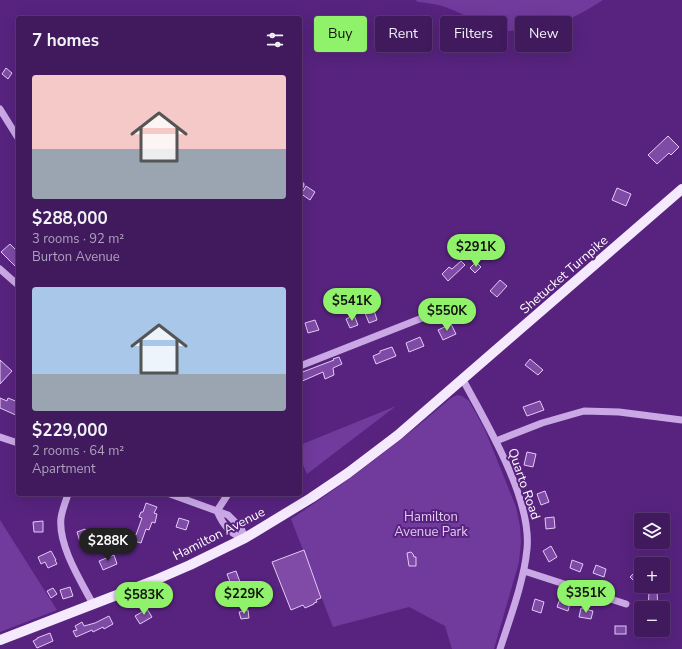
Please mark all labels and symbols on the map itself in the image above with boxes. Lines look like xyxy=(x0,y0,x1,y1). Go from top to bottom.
street label: Shetucket Turnpike xyxy=(516,232,612,318)
pin: $291K xyxy=(448,234,504,268)
pin: $541K xyxy=(324,288,380,322)
pin: $550K xyxy=(419,298,475,332)
street label: Quarto Road xyxy=(503,446,545,522)
street label: Hamilton Avenue xyxy=(170,503,268,565)
park label: Hamilton Avenue Park xyxy=(394,508,468,541)
pin: $288K xyxy=(80,528,136,562)
pin: $351K xyxy=(558,580,614,614)
pin: $229K xyxy=(216,581,272,615)
pin: $583K xyxy=(116,582,172,616)

